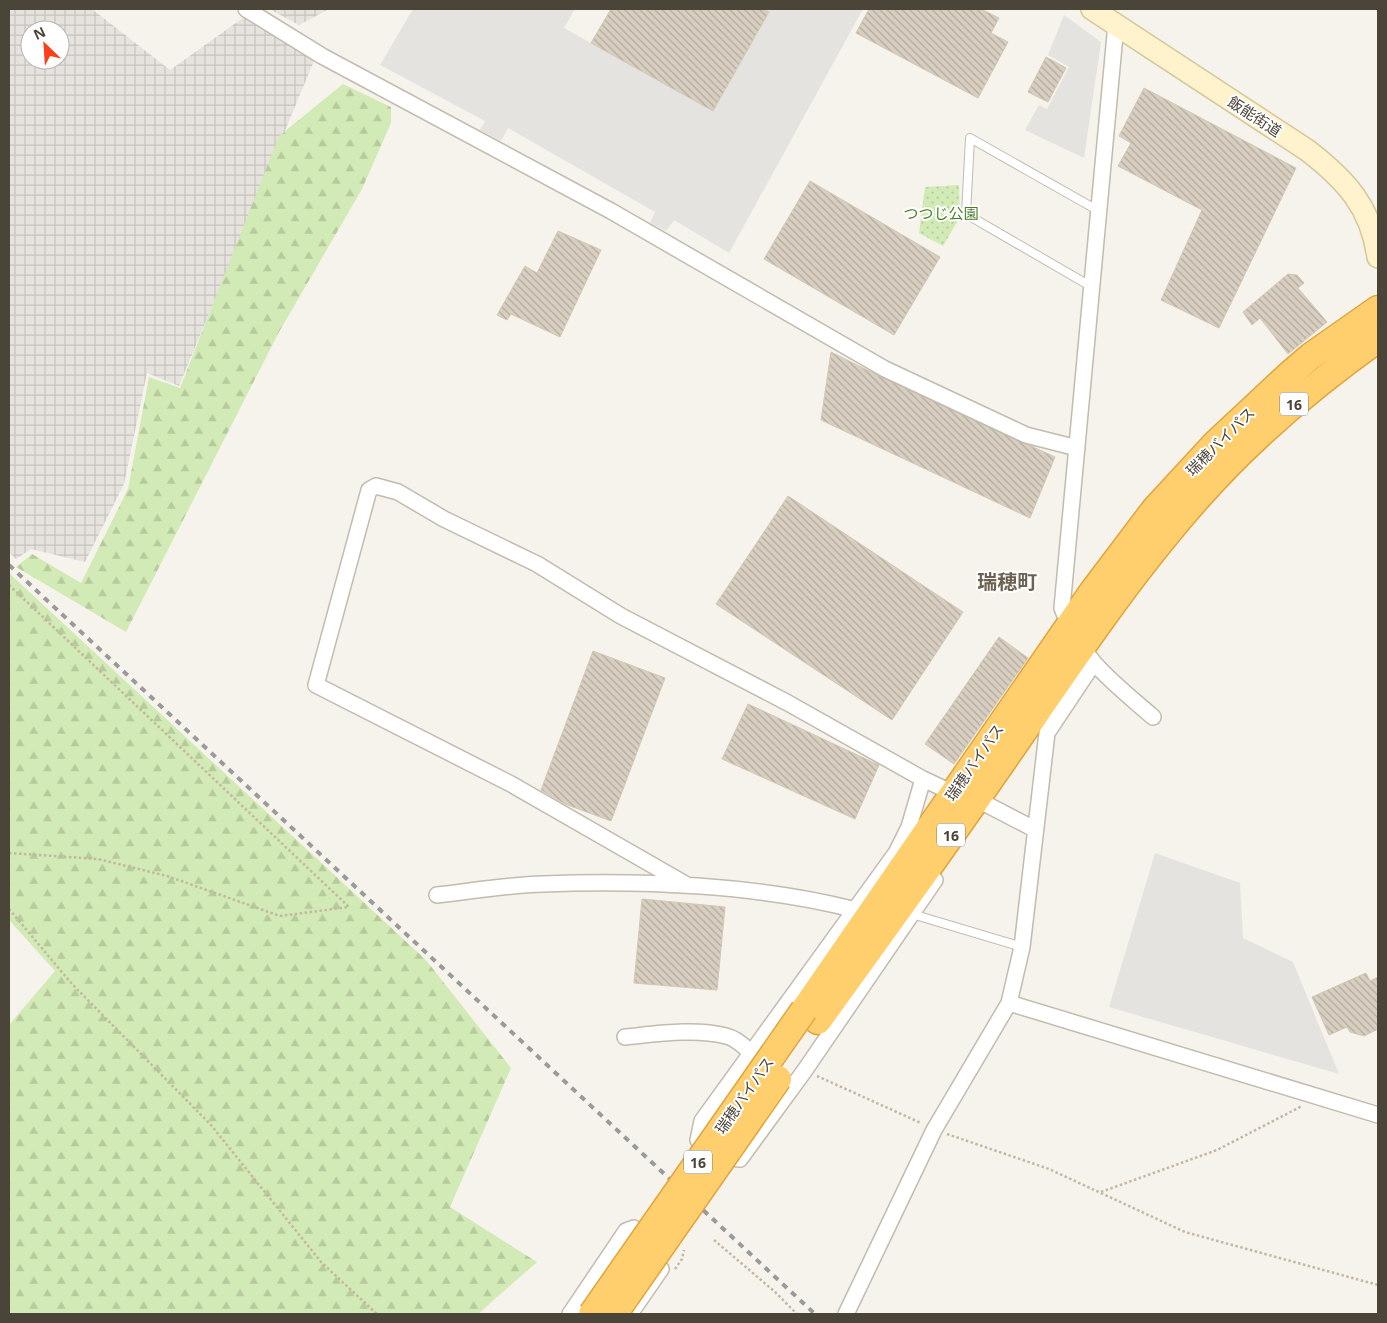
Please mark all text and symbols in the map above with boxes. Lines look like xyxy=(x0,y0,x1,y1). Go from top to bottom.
north arrow xyxy=(20,20,70,70)
text: N xyxy=(30,22,48,44)
street label: 飯能街道 xyxy=(1224,91,1286,141)
park label: つつじ公園 xyxy=(903,203,979,223)
road number: 16 xyxy=(1280,392,1308,416)
street label: 瑞穂バイパス xyxy=(1181,402,1259,480)
district label: 瑞穂町 xyxy=(977,568,1037,595)
street label: 瑞穂バイパス xyxy=(940,720,1008,804)
road number: 16 xyxy=(937,824,965,846)
street label: 瑞穂バイパス xyxy=(710,1053,778,1137)
road number: 16 xyxy=(684,1150,712,1174)

